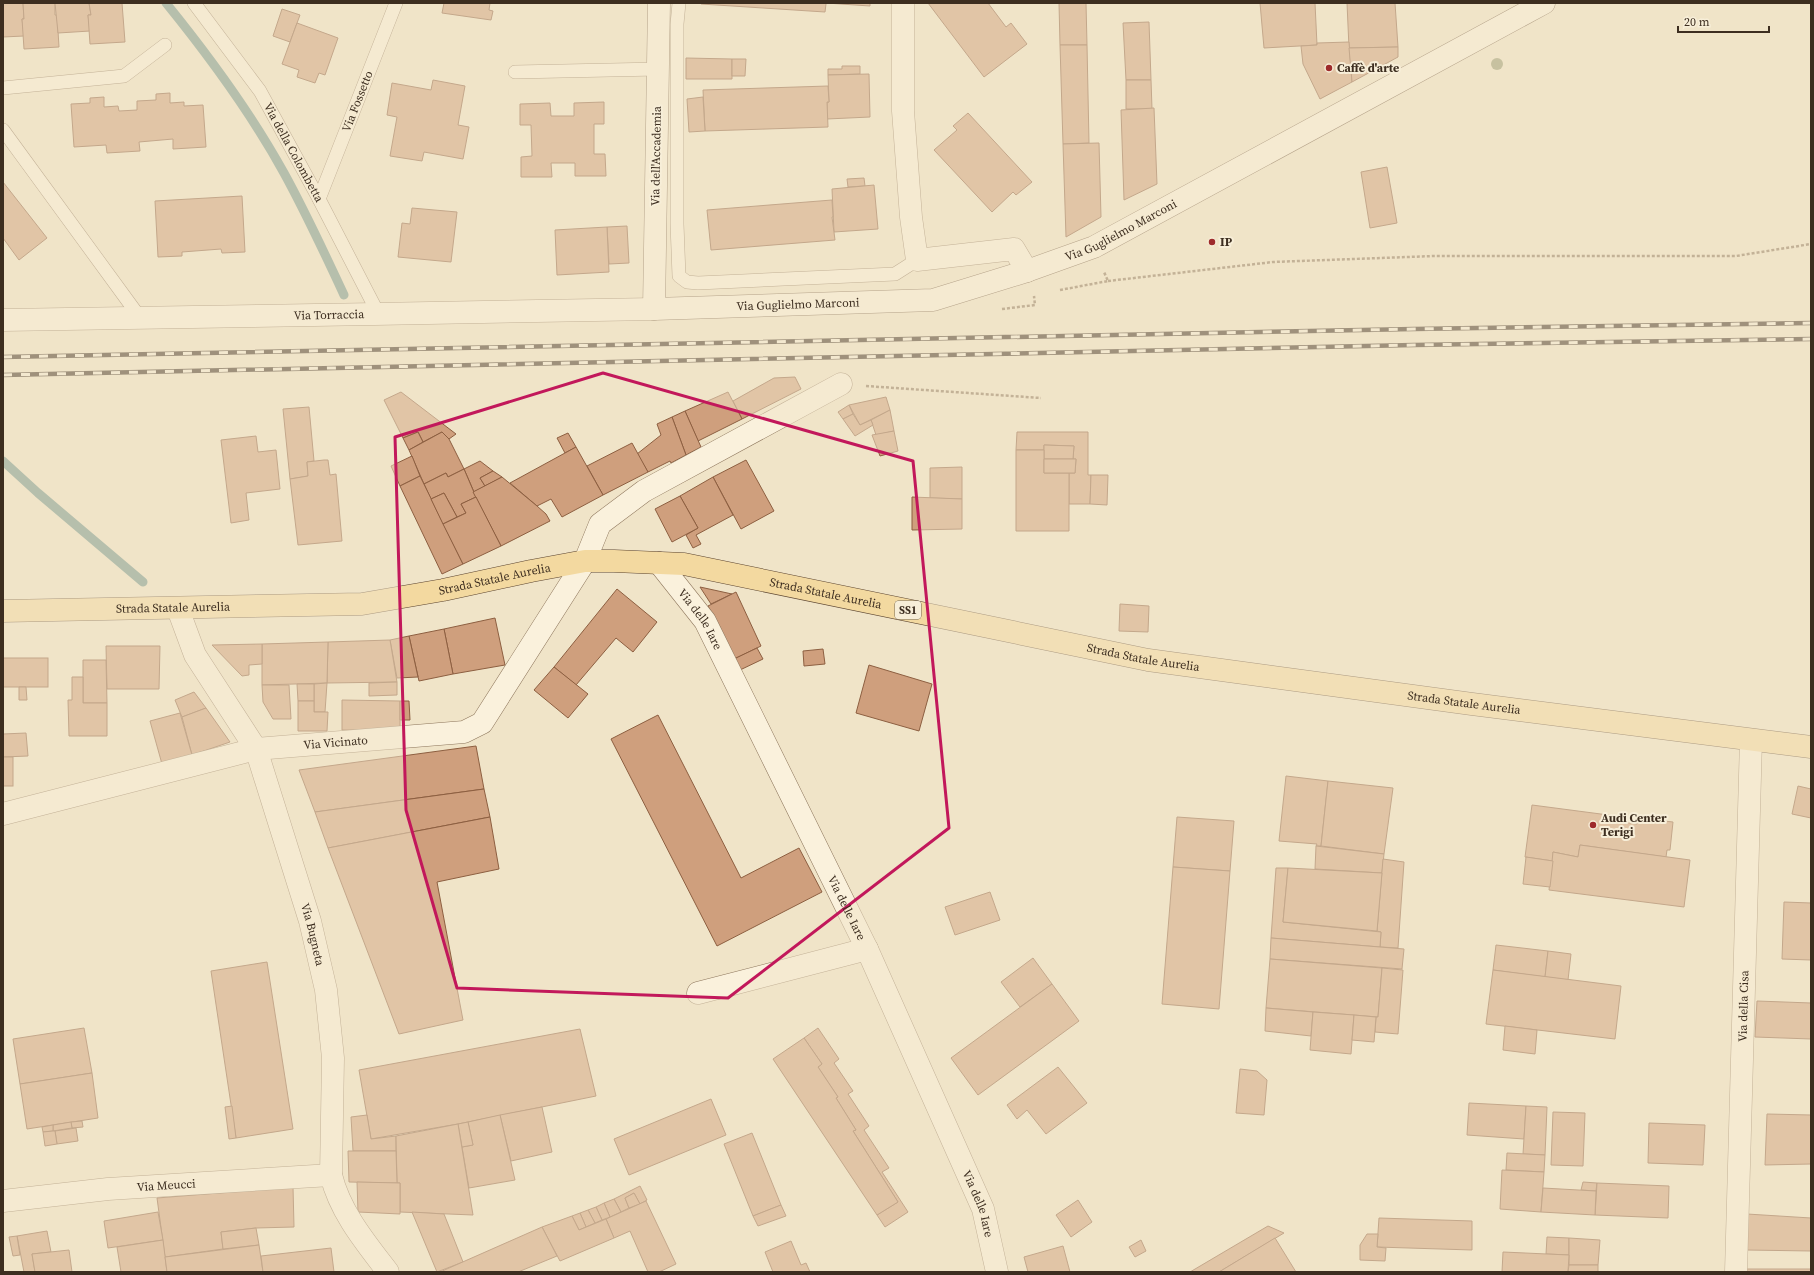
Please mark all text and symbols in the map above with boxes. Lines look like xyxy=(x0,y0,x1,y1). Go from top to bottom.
scale bar xyxy=(1678,8,1769,34)
text: 20 m xyxy=(1684,14,1710,30)
place label: Caffè d'arte xyxy=(1337,60,1399,76)
marker: Caffè d'arte xyxy=(1324,63,1334,73)
street label: Via Fossetto xyxy=(338,68,377,134)
street label: Via della Colombetta xyxy=(260,100,328,206)
street label: Via dell'Accademia xyxy=(647,105,665,206)
street label: Via Guglielmo Marconi xyxy=(1063,195,1180,265)
place label: IP xyxy=(1220,234,1233,250)
marker: IP xyxy=(1207,237,1217,247)
street label: Via Guglielmo Marconi xyxy=(736,294,860,314)
street label: Via Torraccia xyxy=(294,306,365,324)
street label: Strada Statale Aurelia xyxy=(437,559,553,599)
street label: Strada Statale Aurelia xyxy=(768,574,884,613)
street label: Via delle Iare xyxy=(674,585,726,653)
street label: Strada Statale Aurelia xyxy=(116,599,231,617)
road number: SS1 xyxy=(895,601,921,619)
street label: Strada Statale Aurelia xyxy=(1085,640,1201,675)
street label: Strada Statale Aurelia xyxy=(1406,687,1522,718)
street label: Via Vicinato xyxy=(303,732,369,753)
place label: Audi Center Terigi xyxy=(1601,810,1667,840)
marker: Audi Center Terigi xyxy=(1588,820,1598,830)
street label: Via delle Iare xyxy=(824,873,869,943)
street label: Via Bugneta xyxy=(297,901,328,968)
street label: Via della Cisa xyxy=(1734,969,1753,1042)
street label: Via delle Iare xyxy=(959,1168,997,1239)
street label: Via Meucci xyxy=(136,1175,197,1195)

